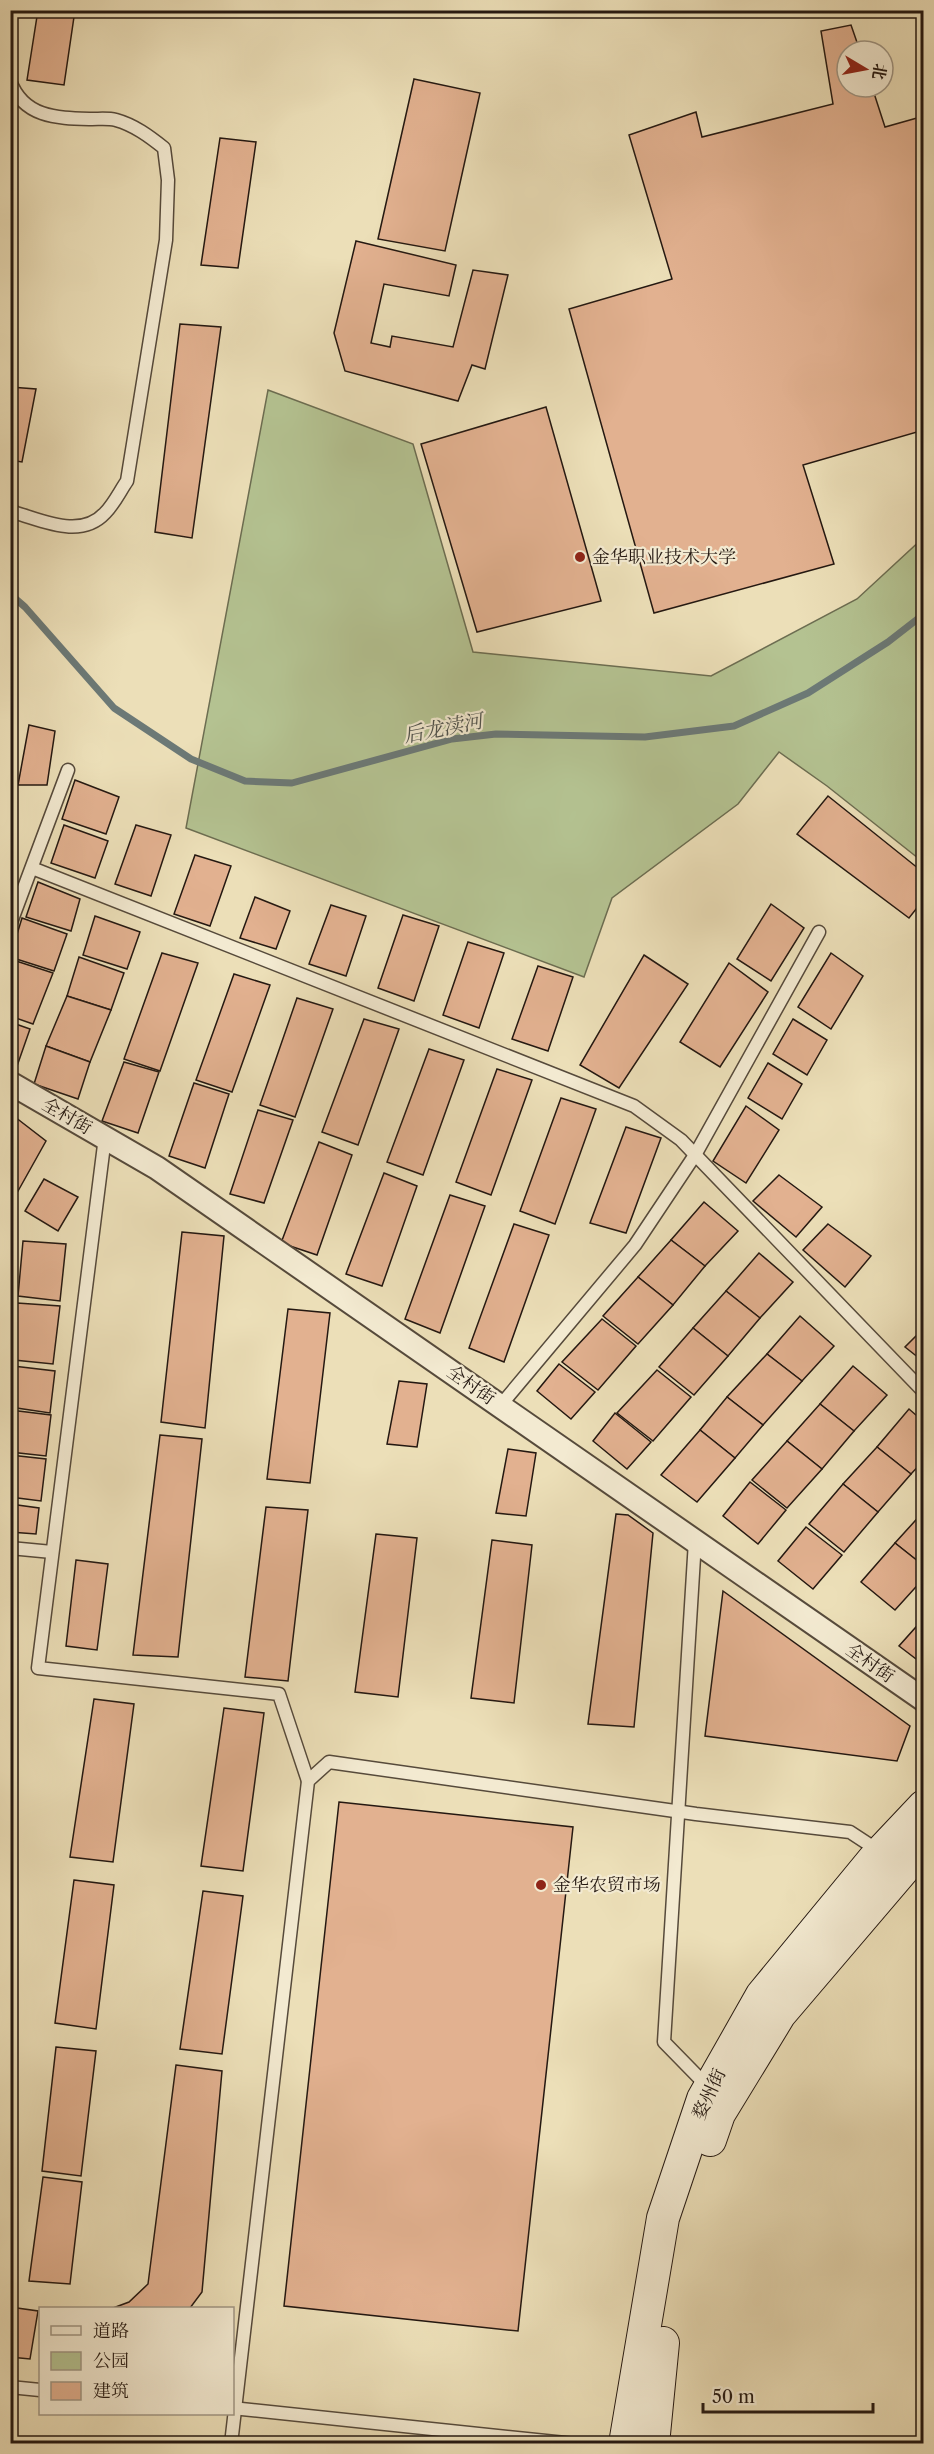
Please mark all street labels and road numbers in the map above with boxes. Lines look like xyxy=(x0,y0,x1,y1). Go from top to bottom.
street label: 全村街 xyxy=(38,1093,96,1139)
street label: 全村街 xyxy=(443,1361,499,1409)
street label: 全村街 xyxy=(842,1639,898,1687)
street label: 婺州街 xyxy=(688,2065,730,2123)

